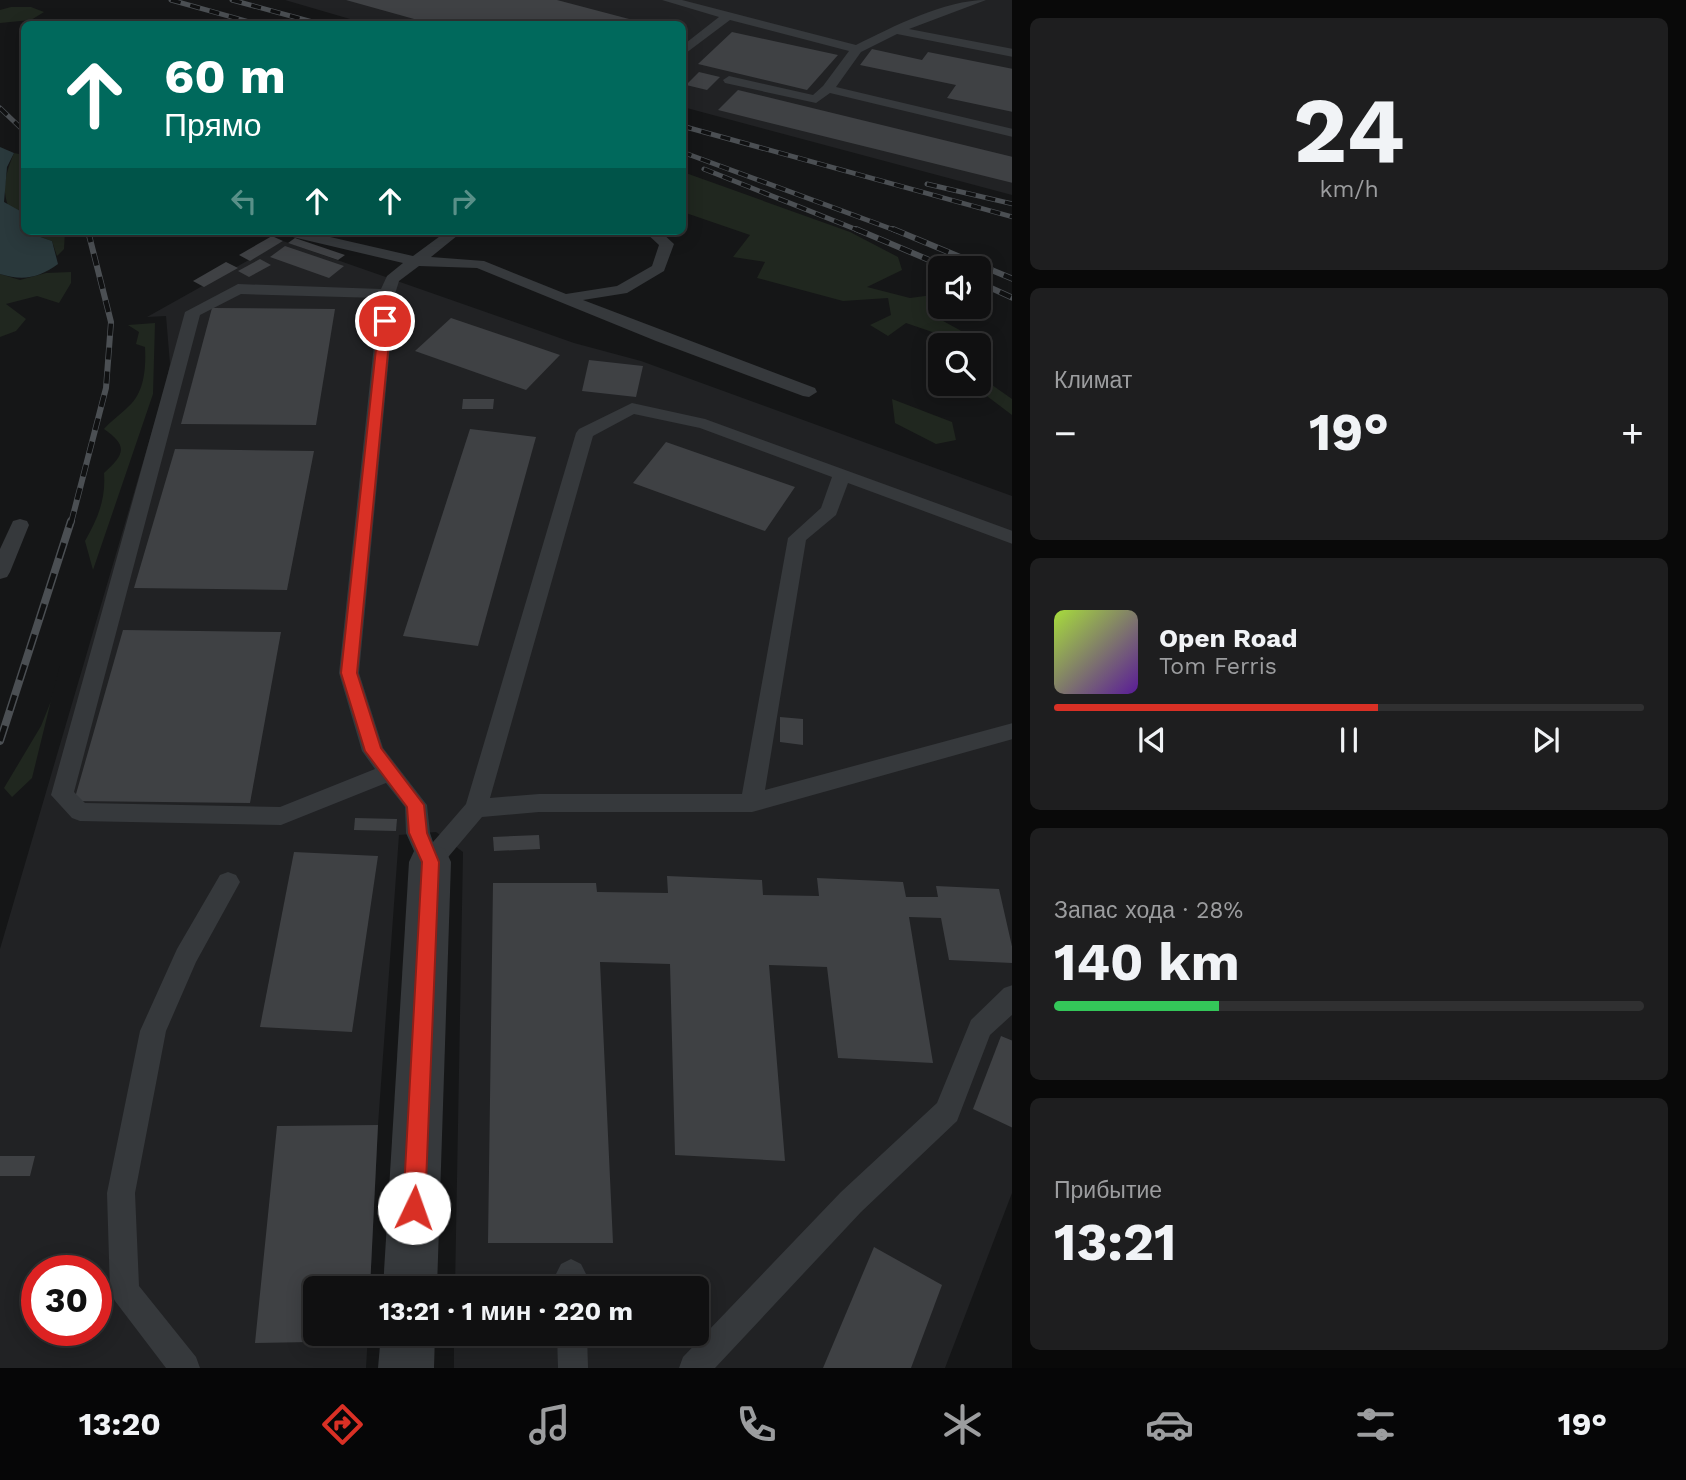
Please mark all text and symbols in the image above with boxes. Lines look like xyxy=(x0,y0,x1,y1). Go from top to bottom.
text: 60 m xyxy=(164,47,286,105)
icon: ahead xyxy=(49,49,140,140)
text: 24 xyxy=(1293,77,1405,184)
text: Прямо xyxy=(164,106,262,144)
text: km/h xyxy=(1319,176,1379,203)
icon: left xyxy=(225,182,263,220)
icon: ahead xyxy=(298,182,336,220)
icon: ahead xyxy=(371,182,409,220)
icon: right xyxy=(444,182,482,220)
map controls xyxy=(928,256,991,396)
button: sound xyxy=(928,256,991,319)
pin xyxy=(355,291,415,351)
icon: arrive xyxy=(366,302,404,340)
button: search xyxy=(928,333,991,396)
text: Климат xyxy=(1054,367,1132,394)
text: 19° xyxy=(1309,402,1389,463)
text: − xyxy=(1054,411,1077,455)
text: + xyxy=(1621,411,1644,455)
text: Open Road xyxy=(1159,623,1297,653)
text: Tom Ferris xyxy=(1159,653,1277,680)
icon: previous xyxy=(1133,721,1171,759)
icon: pause xyxy=(1330,721,1368,759)
icon: next xyxy=(1527,721,1565,759)
text: Запас хода · 28% xyxy=(1054,897,1243,924)
text: 140 km xyxy=(1054,932,1240,993)
position arrow xyxy=(377,1171,451,1245)
text: Прибытие xyxy=(1054,1177,1162,1204)
text: 13:21 xyxy=(1054,1212,1176,1273)
speed limit sign: 30 xyxy=(21,1255,112,1346)
text: 13:21 · 1 мин · 220 m xyxy=(379,1296,633,1326)
icon: directions xyxy=(318,1400,367,1449)
icon: music xyxy=(525,1400,574,1449)
icon: phone xyxy=(732,1400,781,1449)
icon: climate xyxy=(938,1400,987,1449)
icon: car xyxy=(1145,1400,1194,1449)
icon: filters xyxy=(1351,1400,1400,1449)
text: 13:20 xyxy=(79,1405,161,1443)
text: 19° xyxy=(1558,1405,1607,1443)

